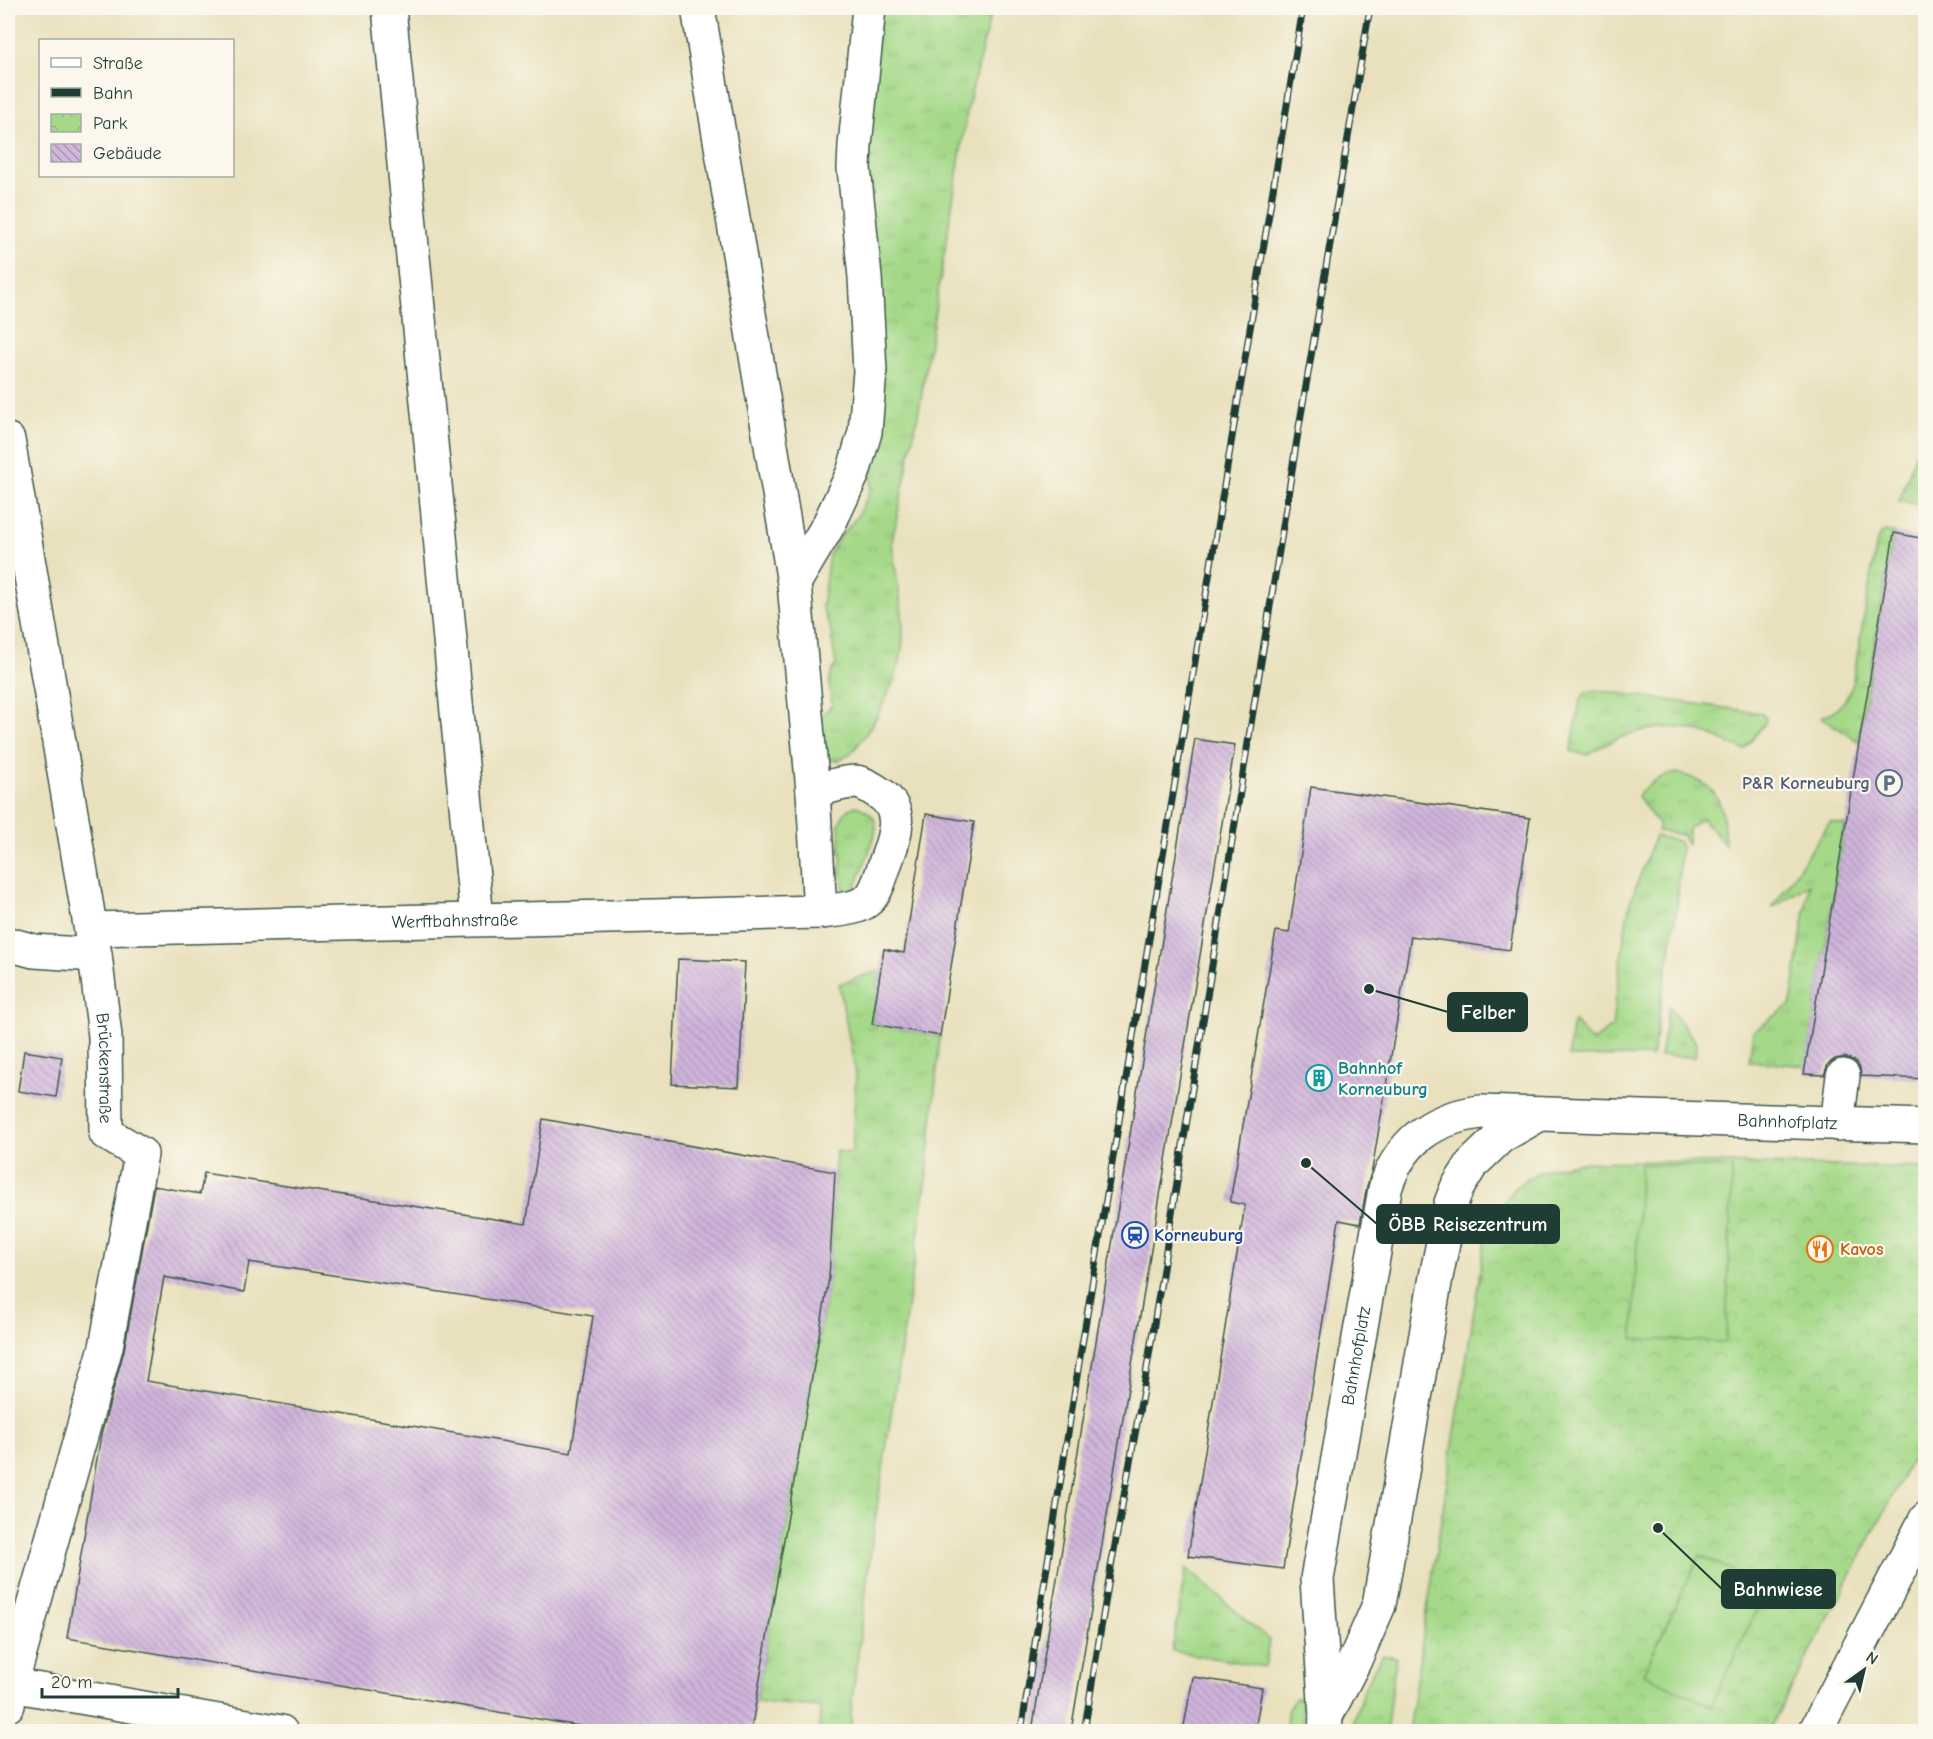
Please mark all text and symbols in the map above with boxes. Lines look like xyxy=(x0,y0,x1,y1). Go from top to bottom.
legend xyxy=(39,39,234,177)
text: Straße xyxy=(93,53,143,74)
text: Bahn xyxy=(93,83,133,104)
text: Park xyxy=(93,113,128,134)
text: Gebäude xyxy=(93,143,162,164)
parking icon: P&R Korneuburg xyxy=(1874,768,1904,798)
place label: P&R Korneuburg xyxy=(1742,773,1870,794)
street label: Werftbahnstraße xyxy=(391,909,518,933)
callout: Felber xyxy=(1448,993,1527,1031)
text: Felber xyxy=(1461,1001,1515,1024)
street label: Brückenstraße xyxy=(91,1012,116,1124)
place label: Bahnhof Korneuburg xyxy=(1338,1058,1428,1100)
building icon: Bahnhof Korneuburg xyxy=(1304,1063,1334,1093)
street label: Bahnhofplatz xyxy=(1737,1110,1838,1134)
callout: ÖBB Reisezentrum xyxy=(1377,1205,1559,1243)
text: ÖBB Reisezentrum xyxy=(1389,1213,1547,1236)
station icon: Korneuburg xyxy=(1120,1220,1150,1250)
place label: Korneuburg xyxy=(1154,1225,1244,1246)
restaurant icon: Kavos xyxy=(1805,1234,1835,1264)
place label: Kavos xyxy=(1840,1239,1884,1260)
street label: Bahnhofplatz xyxy=(1337,1305,1375,1407)
callout: Bahnwiese xyxy=(1722,1570,1835,1608)
text: Bahnwiese xyxy=(1733,1578,1823,1601)
north arrow xyxy=(1834,1640,1894,1700)
text: N xyxy=(1862,1648,1881,1669)
scale bar xyxy=(42,1661,178,1699)
text: 20 m xyxy=(51,1672,92,1693)

